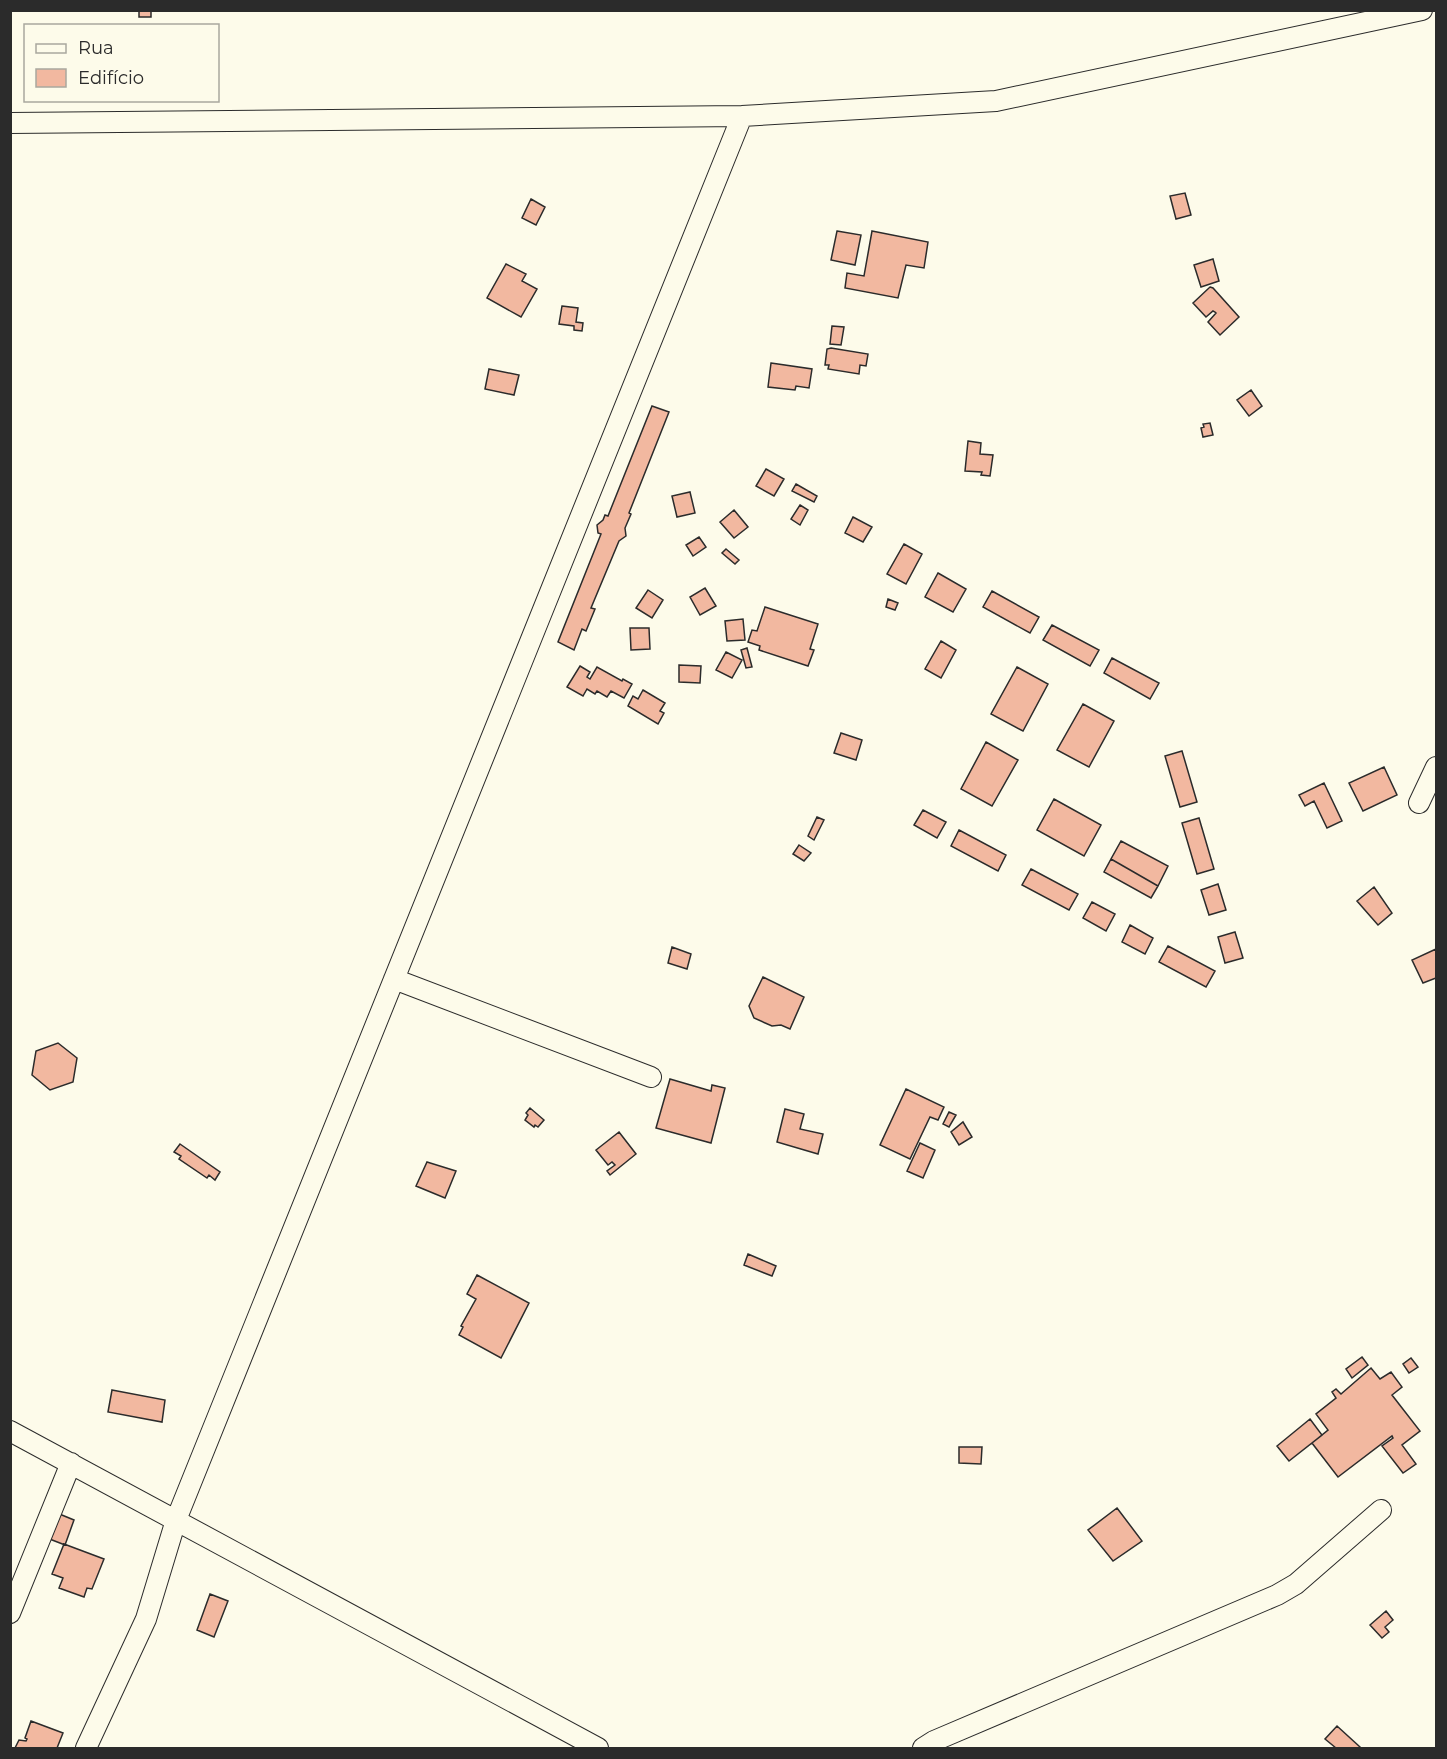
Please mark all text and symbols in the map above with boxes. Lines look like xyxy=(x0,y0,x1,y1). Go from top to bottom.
legend xyxy=(24,24,219,102)
text: Rua xyxy=(78,37,114,59)
text: Edifício xyxy=(78,67,144,89)

